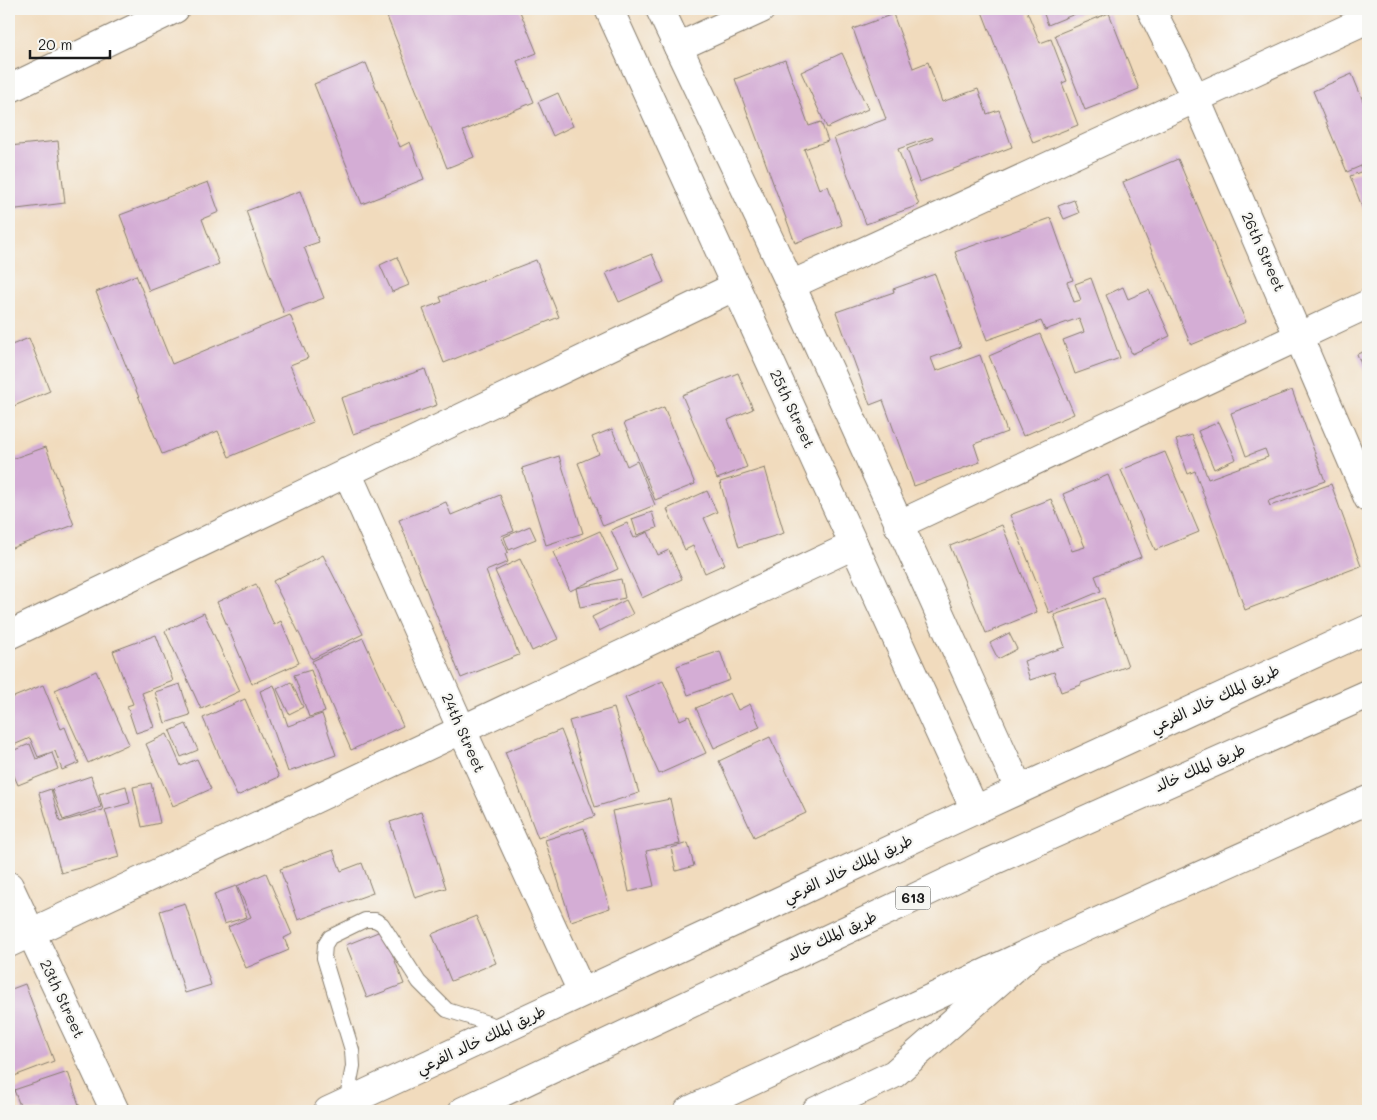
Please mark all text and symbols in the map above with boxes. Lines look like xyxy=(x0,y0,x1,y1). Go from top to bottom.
scale bar xyxy=(30,28,110,60)
text: 20 m xyxy=(38,34,72,54)
street label: 26th Street xyxy=(1237,209,1290,295)
street label: 25th Street xyxy=(766,366,820,451)
street label: طريق الملك خالد الفرعي xyxy=(1147,659,1284,740)
street label: 24th Street xyxy=(438,690,490,775)
street label: طريق الملك خالد xyxy=(1151,738,1248,796)
street label: طريق الملك خالد الفرعي xyxy=(780,829,917,910)
road number: 613 xyxy=(896,886,930,910)
street label: طريق الملك خالد xyxy=(783,905,880,965)
street label: 23th Street xyxy=(36,956,90,1041)
street label: طريق الملك خالد الفرعي xyxy=(413,1000,550,1081)

